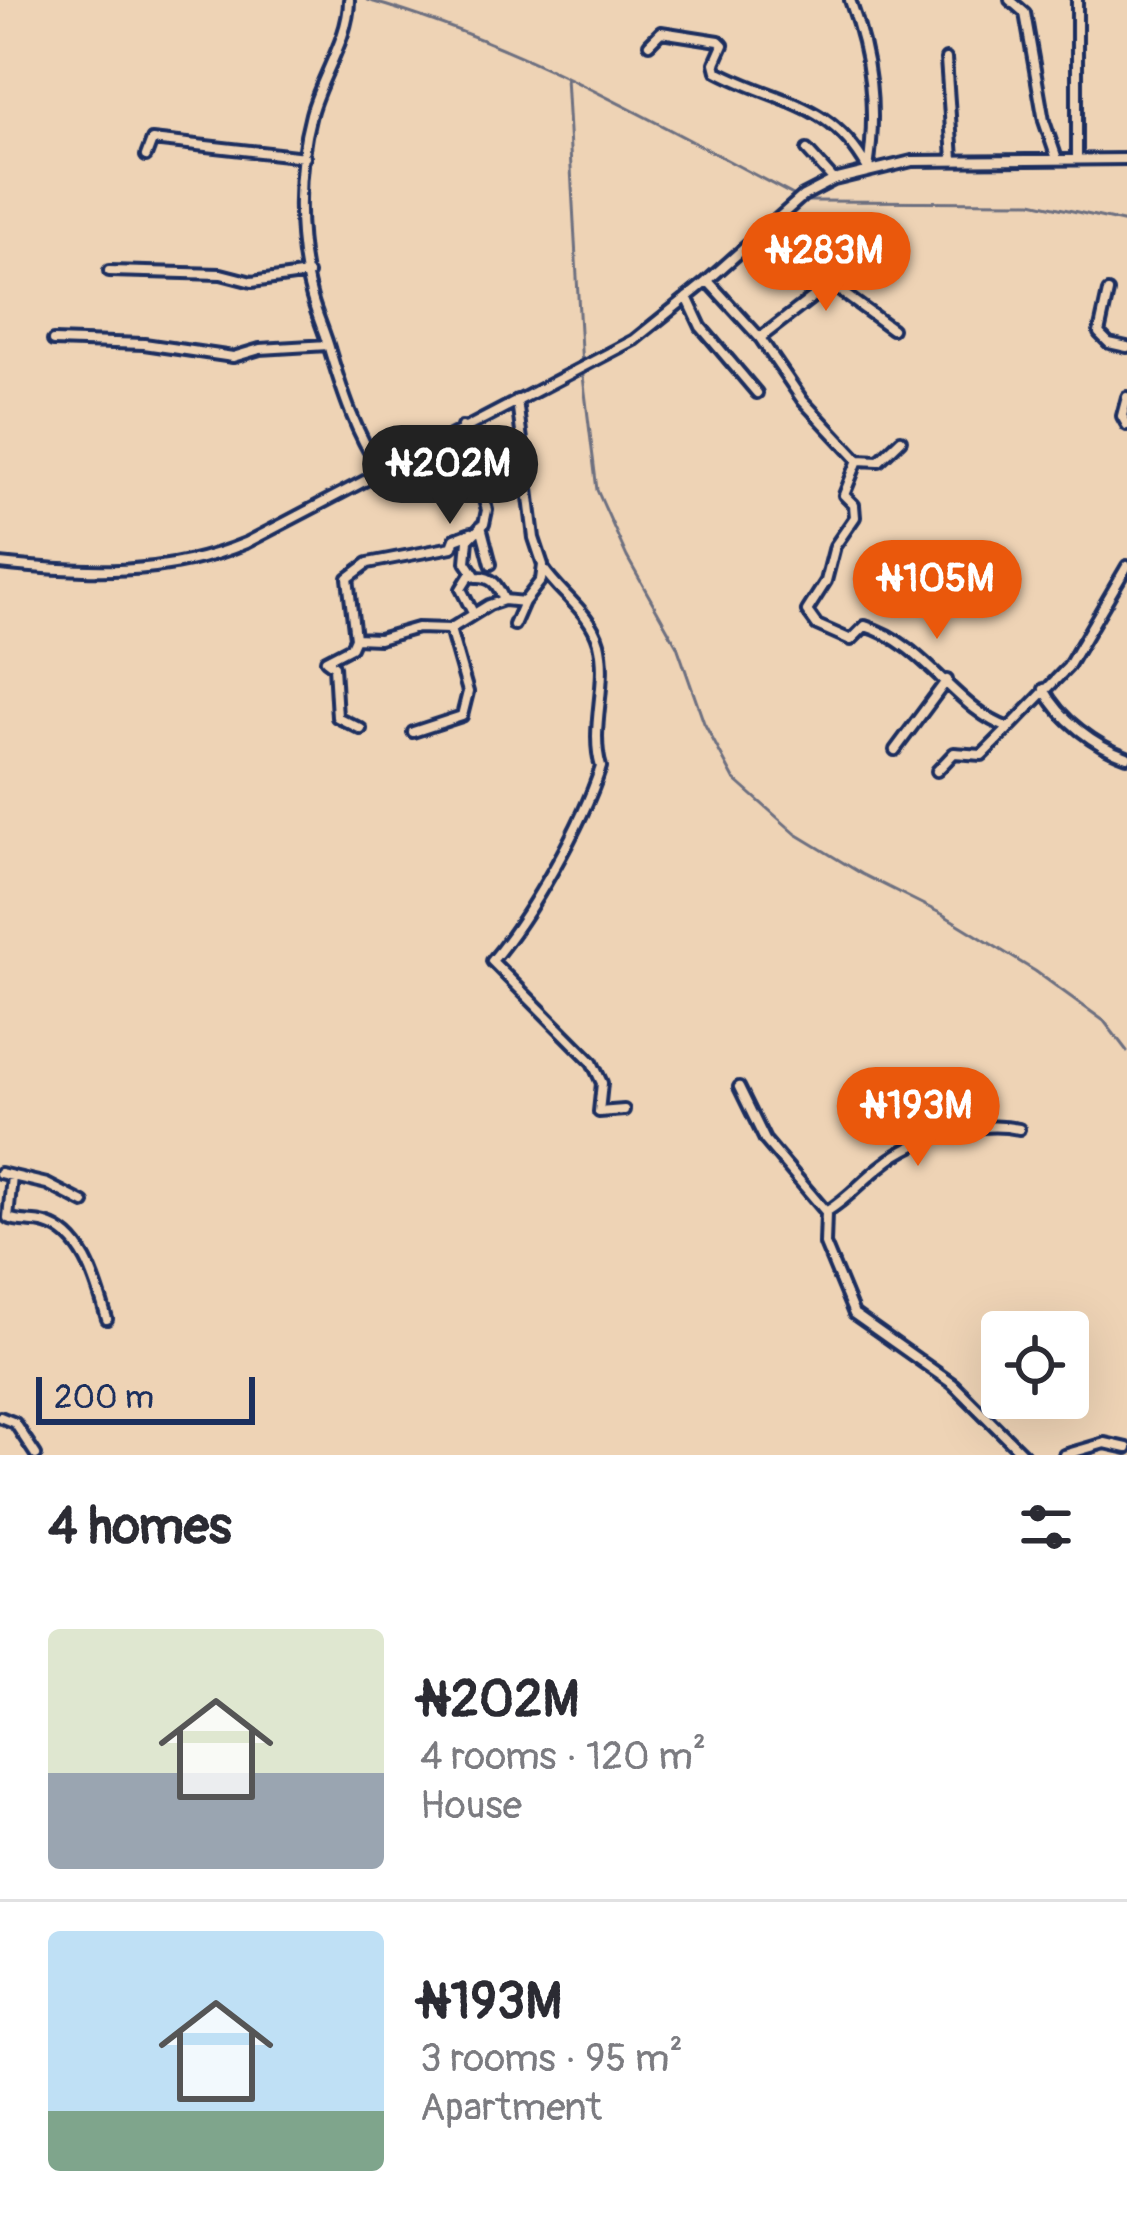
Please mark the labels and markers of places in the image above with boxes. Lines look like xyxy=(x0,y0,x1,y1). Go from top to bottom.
pin: ₦283M xyxy=(742,212,910,314)
pin: ₦202M xyxy=(366,425,534,527)
pin: ₦105M xyxy=(853,540,1021,642)
pin: ₦193M xyxy=(834,1067,1002,1169)

